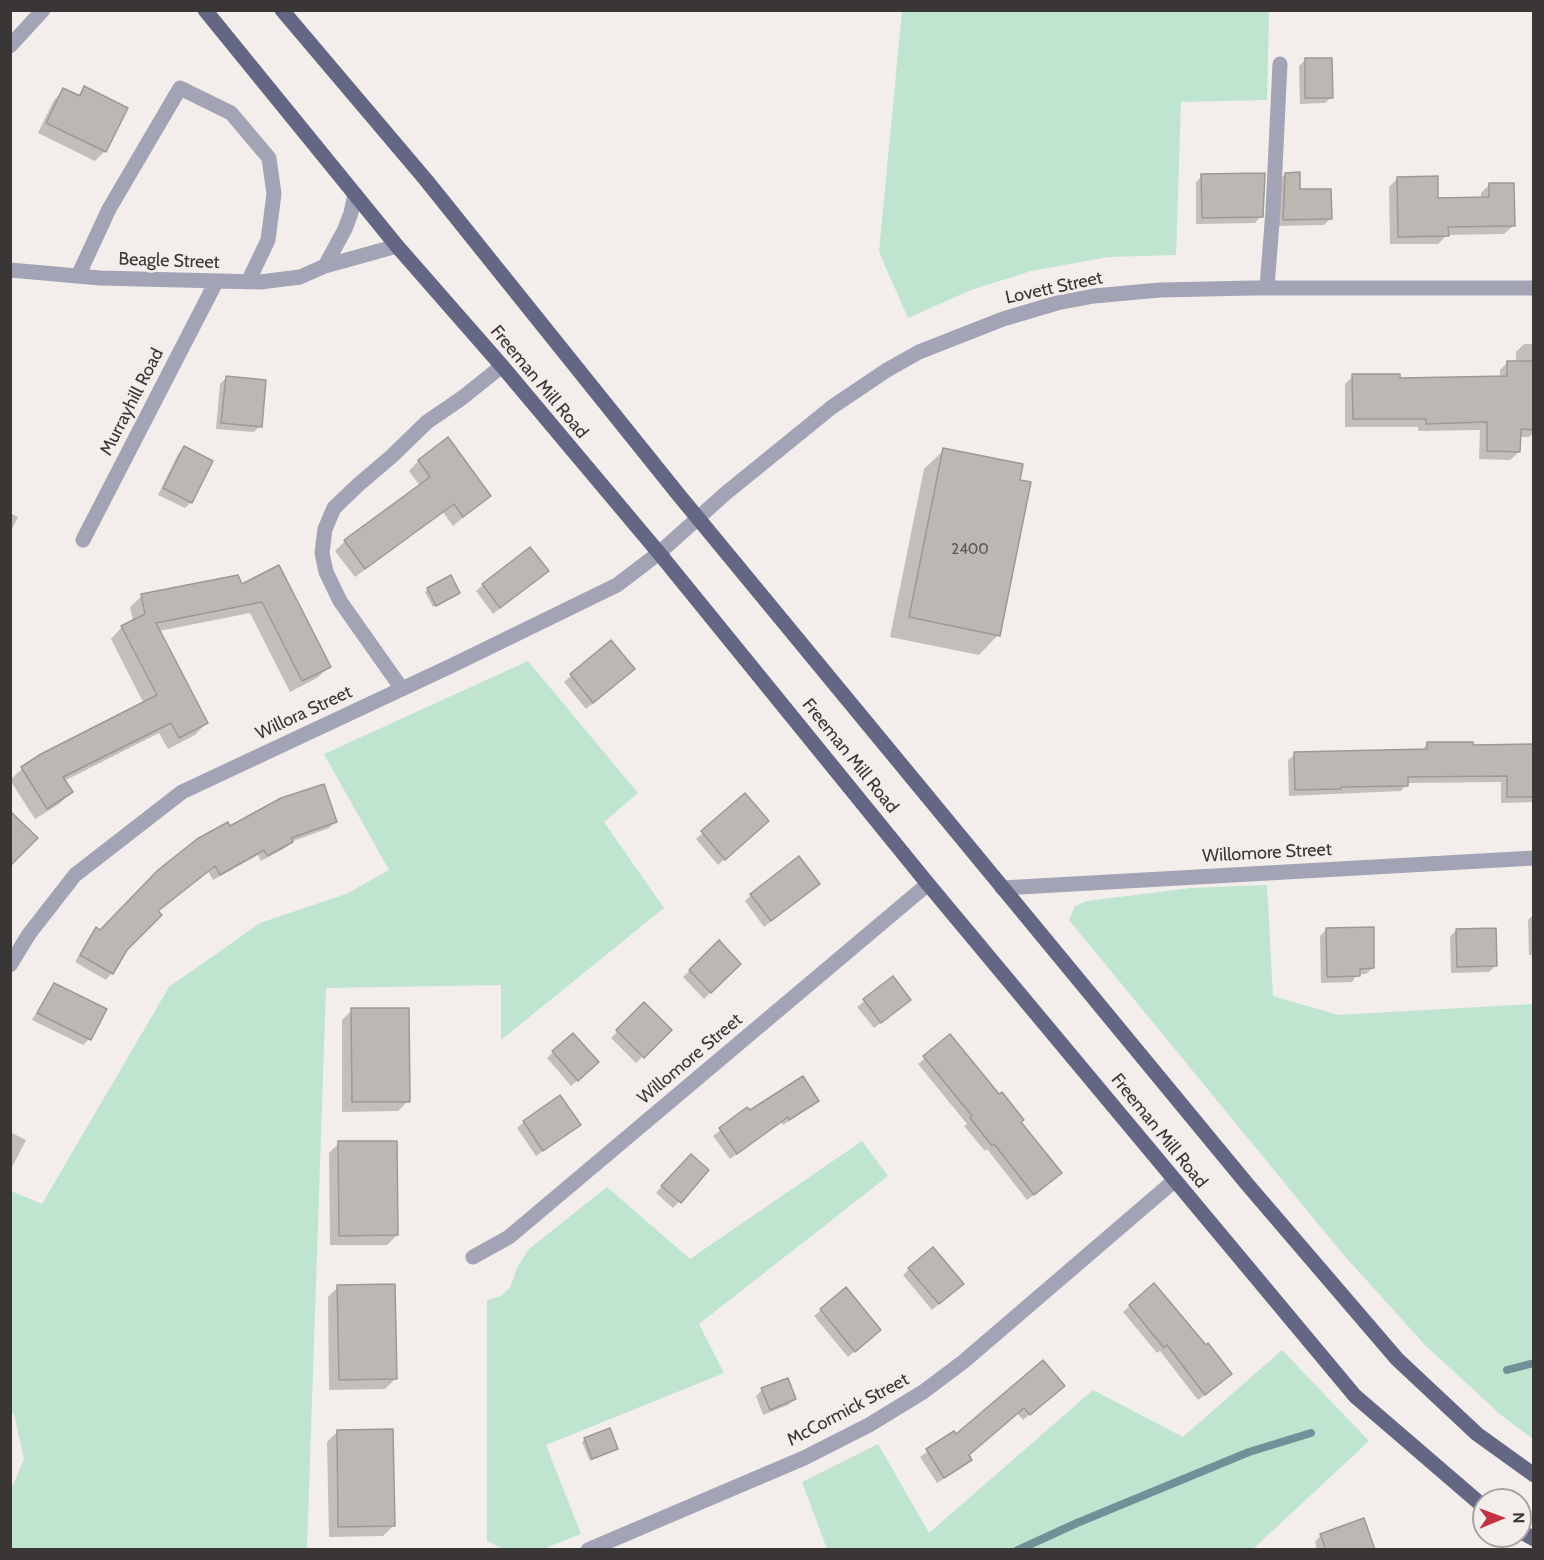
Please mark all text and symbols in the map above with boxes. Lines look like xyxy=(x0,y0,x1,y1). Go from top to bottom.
street label: Beagle Street xyxy=(118,248,220,274)
street label: Lovett Street xyxy=(1003,267,1105,309)
street label: Freeman Mill Road xyxy=(485,321,593,443)
street label: Murrayhill Road xyxy=(96,345,168,459)
house number: 2400 xyxy=(951,541,989,559)
street label: Willora Street xyxy=(253,681,355,745)
street label: Freeman Mill Road xyxy=(797,694,903,818)
street label: Willomore Street xyxy=(1202,839,1332,867)
street label: Willomore Street xyxy=(633,1009,747,1109)
street label: Freeman Mill Road xyxy=(1106,1069,1212,1193)
street label: McCormick Street xyxy=(783,1369,913,1451)
north arrow xyxy=(1472,1488,1532,1548)
text: N xyxy=(1509,1512,1528,1524)

